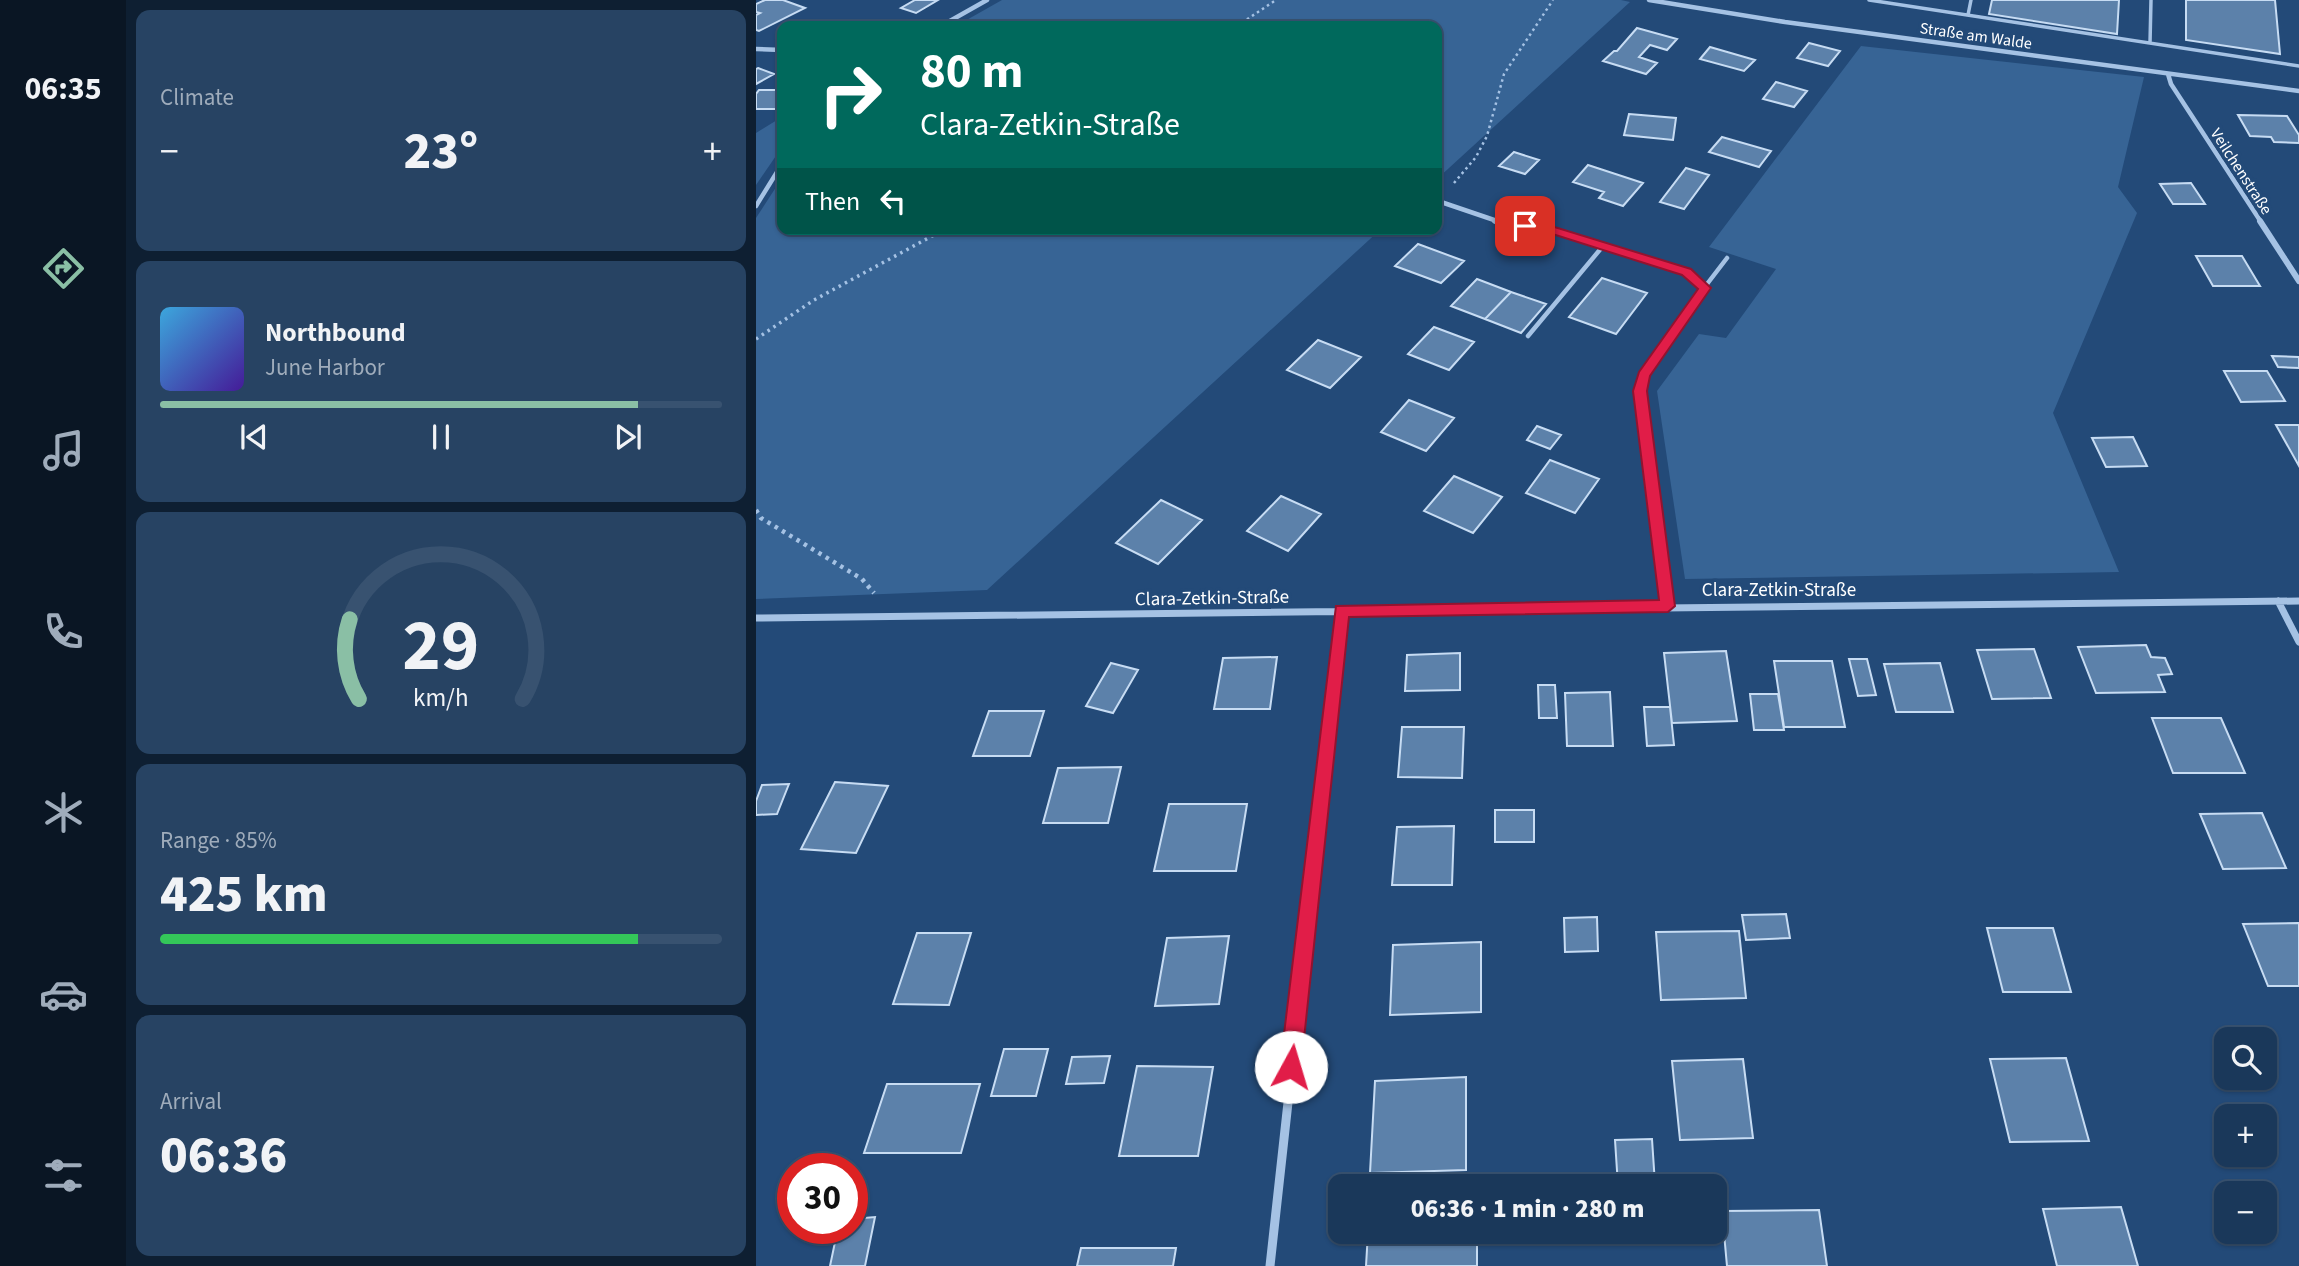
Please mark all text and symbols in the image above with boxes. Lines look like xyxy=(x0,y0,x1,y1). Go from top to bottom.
street label: Straße am Walde xyxy=(1918,17,2033,55)
text: 80 m xyxy=(920,37,1024,107)
icon: right xyxy=(805,49,896,140)
text: 06:35 xyxy=(24,66,102,112)
text: Climate xyxy=(160,81,234,114)
text: Clara-Zetkin-Straße xyxy=(920,102,1180,148)
text: 23° xyxy=(404,115,478,189)
street label: Veilchenstraße xyxy=(2205,124,2277,219)
text: − xyxy=(160,125,179,179)
text: + xyxy=(703,125,722,179)
icon: left xyxy=(874,182,912,220)
text: Then xyxy=(805,183,860,220)
pin xyxy=(1495,196,1555,256)
icon: arrive xyxy=(1506,207,1544,245)
icon: directions xyxy=(39,244,88,293)
text: Northbound xyxy=(265,314,406,351)
text: June Harbor xyxy=(265,351,385,384)
icon: previous xyxy=(235,418,273,456)
icon: pause xyxy=(422,418,460,456)
icon: next xyxy=(609,418,647,456)
icon: music xyxy=(39,426,88,475)
street label: Clara-Zetkin-Straße xyxy=(1702,577,1856,604)
street label: Clara-Zetkin-Straße xyxy=(1135,584,1289,613)
text: 29 xyxy=(403,594,479,698)
icon: phone xyxy=(39,607,88,656)
text: km/h xyxy=(413,680,469,716)
icon: climate xyxy=(39,788,88,837)
text: Range · 85% xyxy=(160,824,277,857)
text: 425 km xyxy=(160,858,328,932)
icon: car xyxy=(39,970,88,1019)
map controls xyxy=(2214,1027,2277,1244)
button: search xyxy=(2214,1027,2277,1090)
position arrow xyxy=(1254,1030,1328,1104)
text: Arrival xyxy=(160,1085,222,1118)
button: + xyxy=(2214,1104,2277,1167)
text: 06:36 xyxy=(160,1119,287,1193)
icon: filters xyxy=(39,1151,88,1200)
speed limit sign: 30 xyxy=(777,1153,868,1244)
button: − xyxy=(2214,1181,2277,1244)
text: 06:36 · 1 min · 280 m xyxy=(1411,1190,1644,1227)

